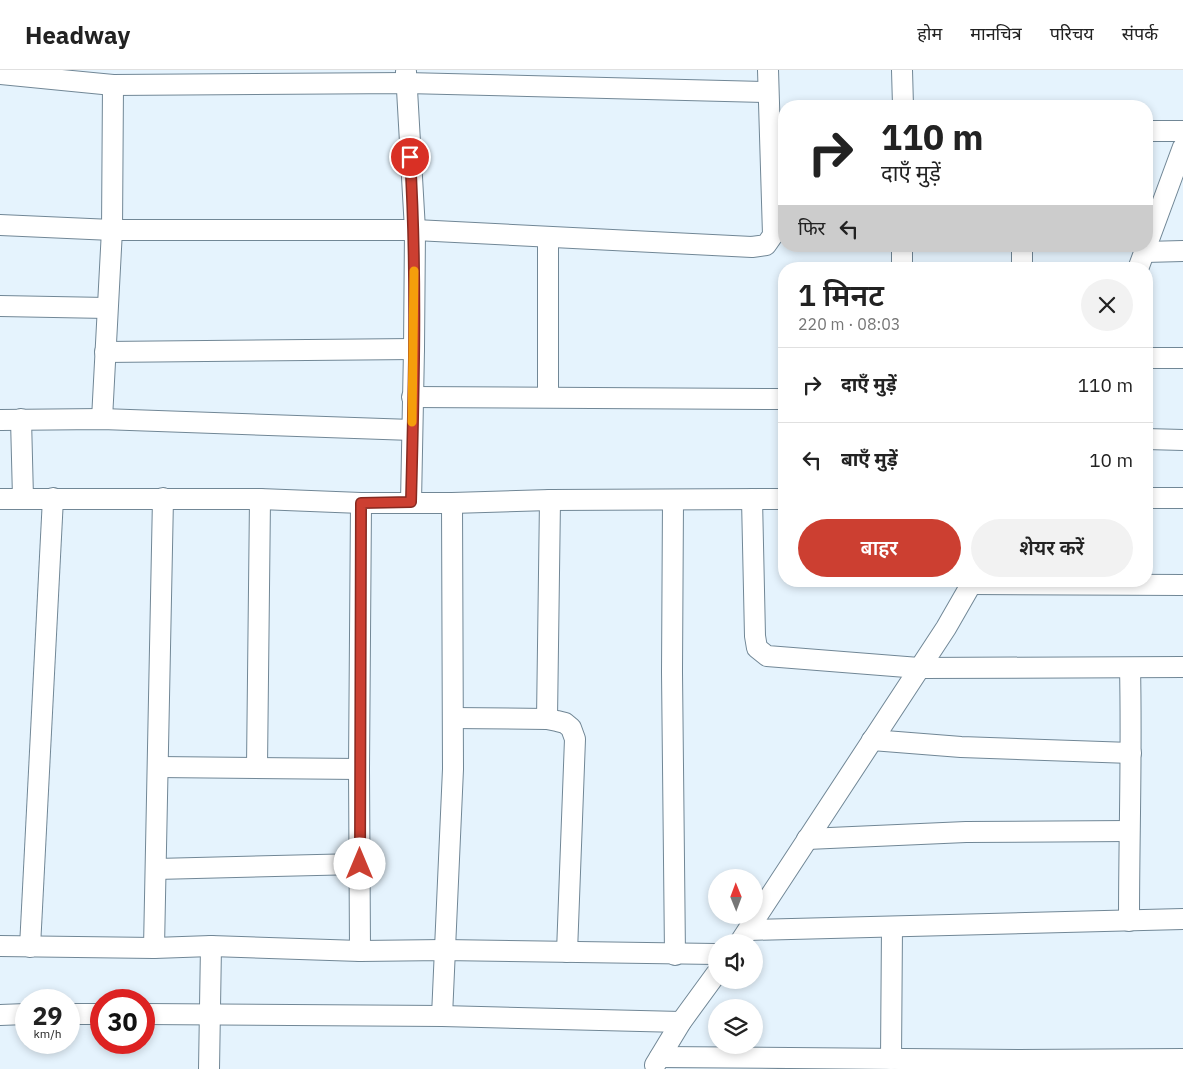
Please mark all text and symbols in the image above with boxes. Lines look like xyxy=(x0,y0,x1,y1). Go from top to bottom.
text: Headway xyxy=(25,19,130,51)
text: होम xyxy=(917,22,942,45)
text: मानचित्र xyxy=(970,22,1022,45)
text: परिचय xyxy=(1050,22,1094,45)
text: संपर्क xyxy=(1122,22,1158,45)
text: 110 m xyxy=(881,114,984,160)
icon: right xyxy=(798,120,863,185)
pin xyxy=(389,136,431,178)
icon: arrive xyxy=(396,143,424,171)
text: दाएँ मुड़ें xyxy=(881,158,941,187)
icon: left xyxy=(835,215,863,243)
text: फिर xyxy=(798,216,825,240)
text: 1 मिनट xyxy=(798,275,884,314)
button: close xyxy=(1081,279,1133,331)
text: 220 m · 08:03 xyxy=(798,314,900,334)
icon: right xyxy=(798,371,826,399)
text: दाएँ मुड़ें xyxy=(841,372,897,396)
text: 110 m xyxy=(1078,373,1133,397)
icon: left xyxy=(798,446,826,474)
text: बाएँ मुड़ें xyxy=(841,447,898,471)
text: 10 m xyxy=(1089,448,1133,472)
button: बाहर xyxy=(798,519,961,577)
button: शेयर करें xyxy=(971,519,1133,577)
position arrow xyxy=(333,837,385,889)
north arrow xyxy=(708,869,762,924)
map controls xyxy=(708,869,763,1054)
button: sound xyxy=(708,934,763,989)
speed limit sign: 30 xyxy=(90,989,155,1054)
text: 29 xyxy=(32,999,63,1032)
button: layers xyxy=(708,999,763,1054)
text: km/h xyxy=(33,1026,62,1041)

